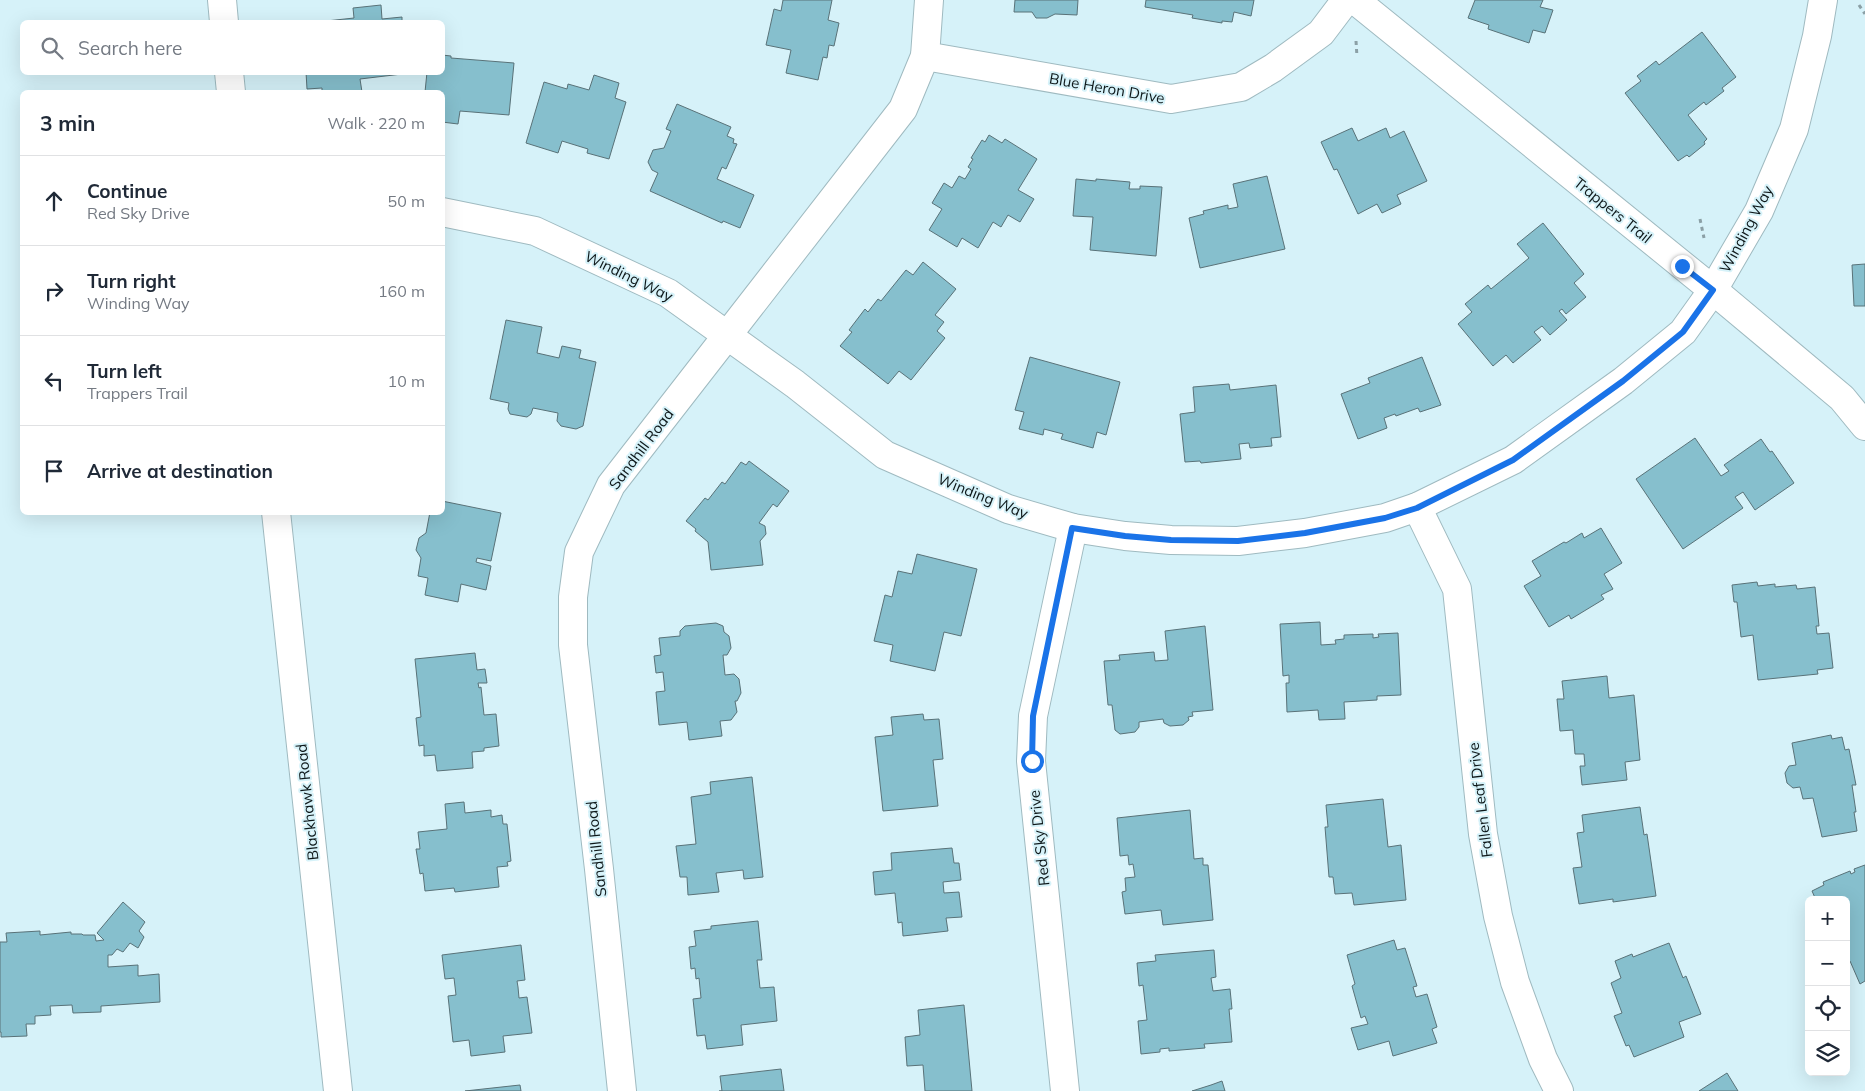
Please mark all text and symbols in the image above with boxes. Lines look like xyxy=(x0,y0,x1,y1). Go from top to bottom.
search box xyxy=(20,20,445,75)
icon: search xyxy=(38,34,66,62)
text: Search here xyxy=(78,36,182,60)
street label: Blue Heron Drive xyxy=(1048,68,1166,108)
text: 3 min xyxy=(40,110,95,136)
text: Walk · 220 m xyxy=(327,113,425,133)
street label: Trappers Trail xyxy=(1570,173,1656,247)
text: Continue xyxy=(87,179,167,203)
street label: Winding Way xyxy=(1715,182,1777,276)
icon: ahead xyxy=(40,187,68,215)
text: 50 m xyxy=(388,191,425,211)
text: Red Sky Drive xyxy=(87,203,190,223)
street label: Winding Way xyxy=(582,246,676,306)
route end xyxy=(1671,255,1694,278)
text: Turn right xyxy=(87,269,176,293)
icon: right xyxy=(40,277,68,305)
text: 160 m xyxy=(378,281,425,301)
text: Winding Way xyxy=(87,293,189,313)
text: Turn left xyxy=(87,359,162,383)
icon: left xyxy=(40,367,68,395)
text: 10 m xyxy=(388,371,425,391)
text: Trappers Trail xyxy=(87,383,188,403)
street label: Sandhill Road xyxy=(604,405,678,493)
icon: arrive xyxy=(40,457,68,485)
text: Arrive at destination xyxy=(87,459,273,483)
street label: Winding Way xyxy=(935,469,1031,523)
street label: Fallen Leaf Drive xyxy=(1464,741,1496,859)
street label: Blackhawk Road xyxy=(291,743,323,861)
route start xyxy=(1021,750,1044,773)
street label: Red Sky Drive xyxy=(1025,789,1053,887)
street label: Sandhill Road xyxy=(582,800,610,898)
map controls xyxy=(1805,896,1850,1076)
button: + xyxy=(1805,896,1850,941)
button: − xyxy=(1805,941,1850,986)
button: locate xyxy=(1805,986,1850,1031)
button: layers xyxy=(1805,1031,1850,1076)

